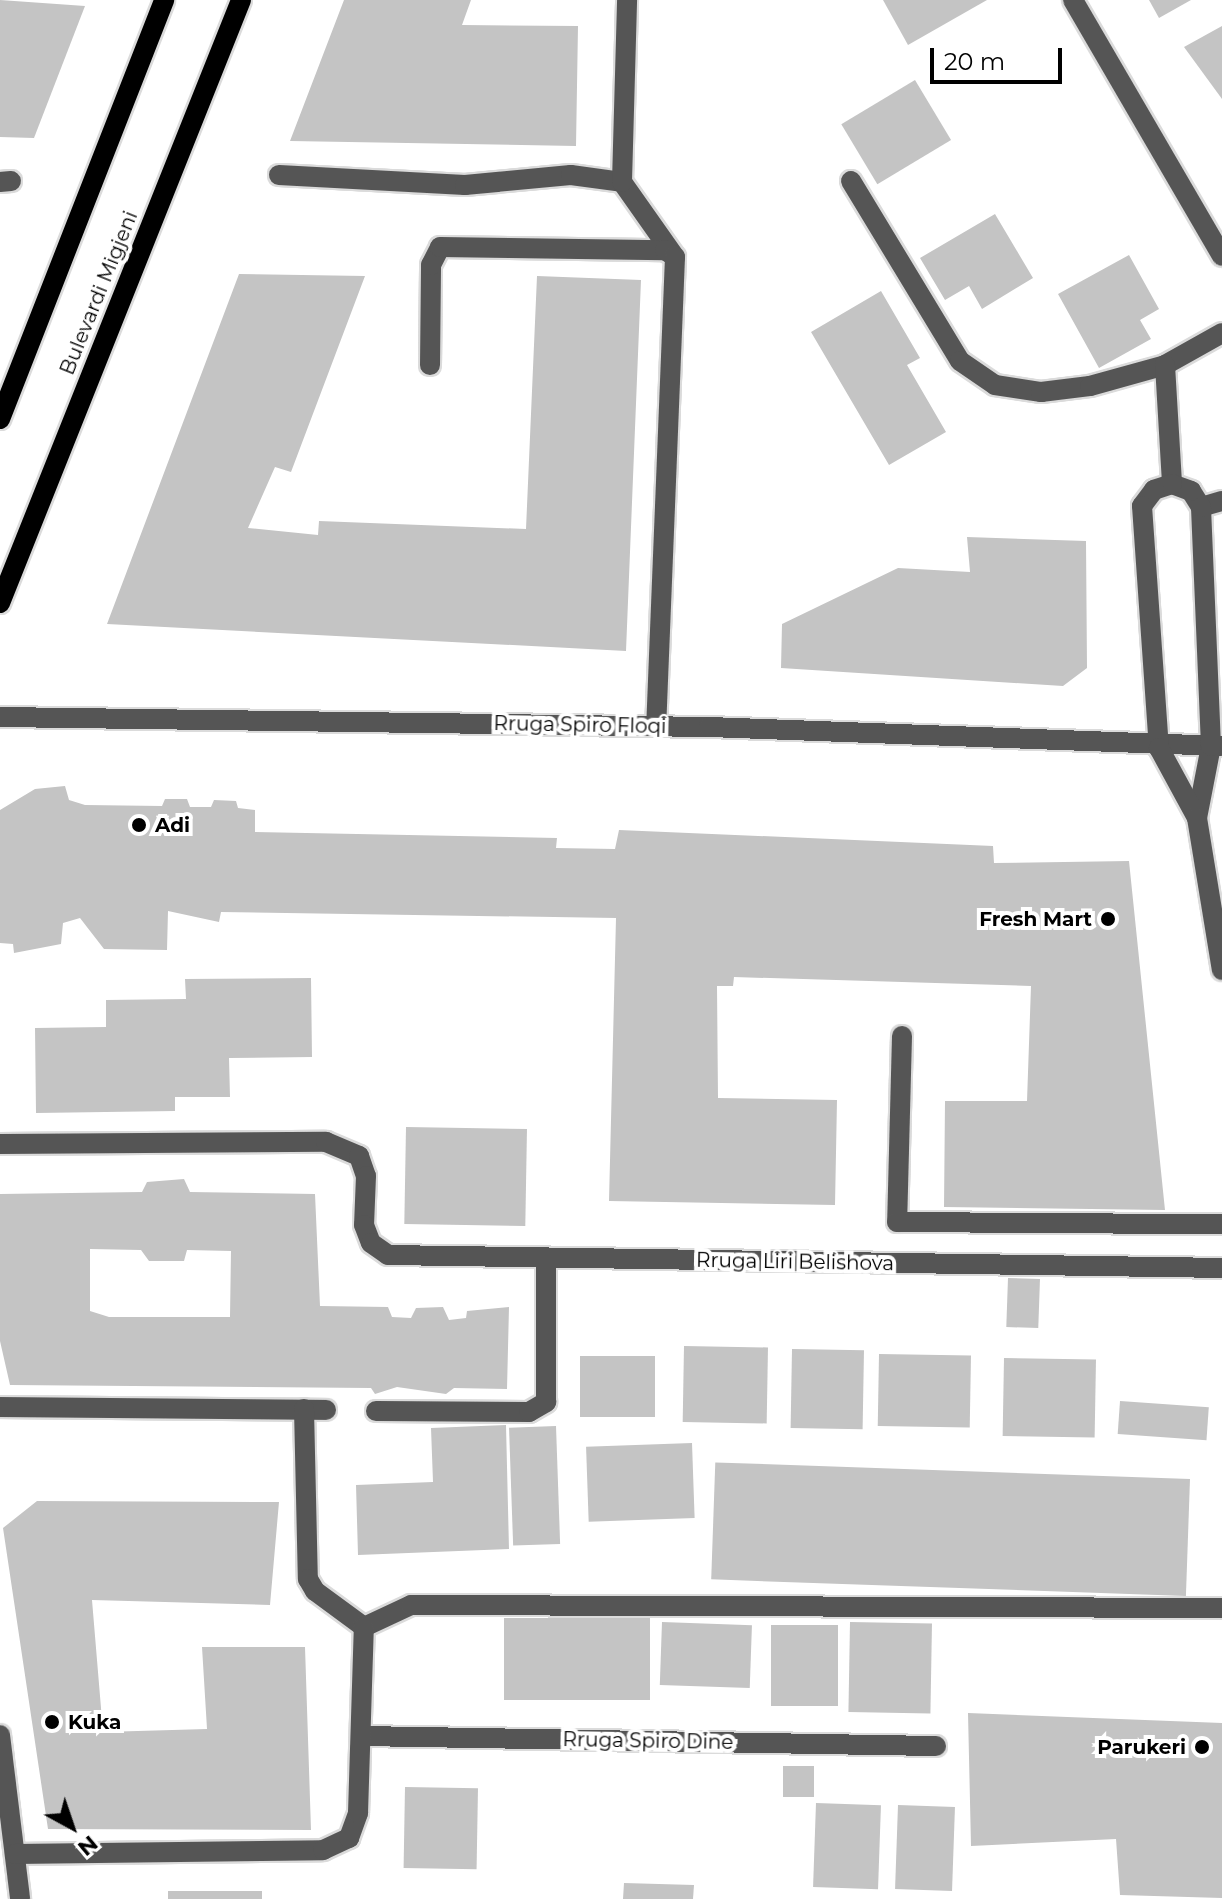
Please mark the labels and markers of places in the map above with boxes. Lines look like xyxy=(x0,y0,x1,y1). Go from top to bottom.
place label: Adi xyxy=(155,813,190,837)
marker: Adi xyxy=(130,816,148,834)
place label: Fresh Mart xyxy=(979,907,1092,931)
marker: Fresh Mart xyxy=(1099,910,1117,928)
place label: Kuka xyxy=(68,1710,121,1734)
marker: Kuka xyxy=(43,1713,61,1731)
place label: Parukeri xyxy=(1097,1735,1186,1759)
marker: Parukeri xyxy=(1193,1738,1211,1756)

